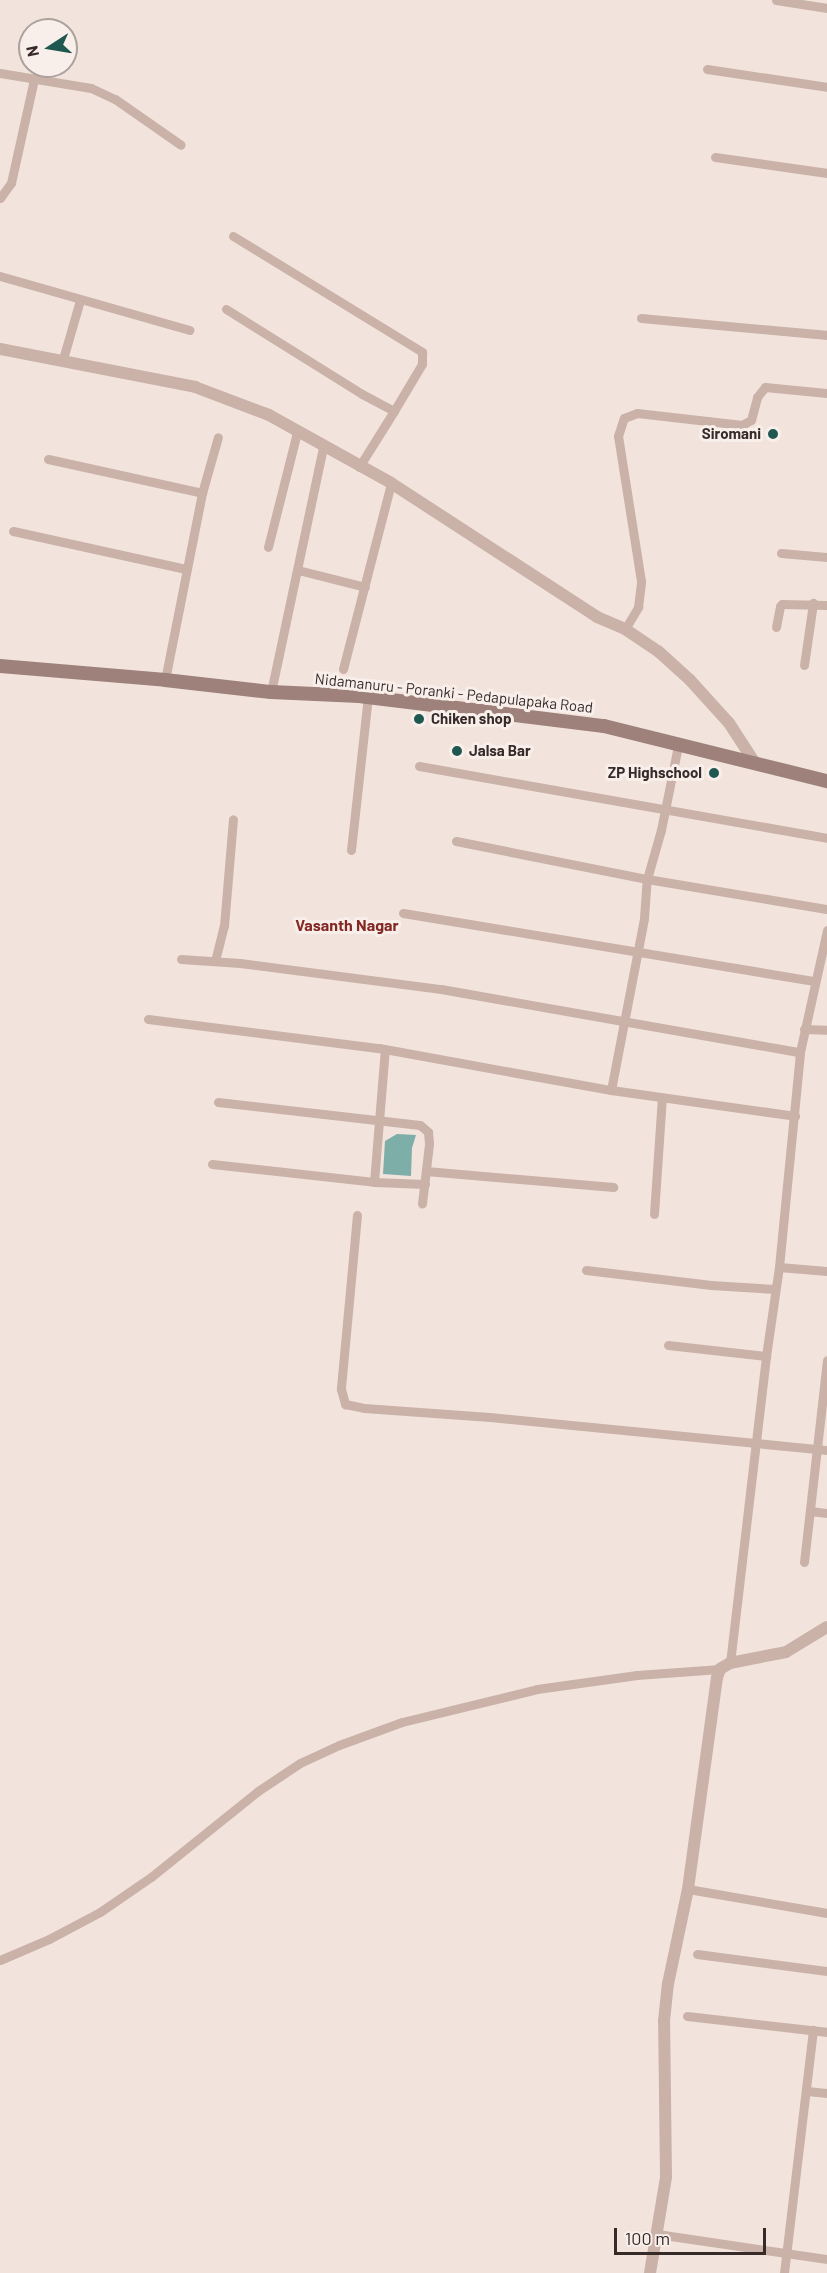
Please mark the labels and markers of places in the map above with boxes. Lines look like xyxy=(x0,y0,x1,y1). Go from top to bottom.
place label: Siromani xyxy=(702,425,761,443)
marker: Siromani xyxy=(766,427,780,441)
place label: Chiken shop xyxy=(431,710,511,728)
marker: Chiken shop xyxy=(412,712,426,726)
place label: Jalsa Bar xyxy=(469,742,531,760)
marker: Jalsa Bar xyxy=(450,744,464,758)
place label: ZP Highschool xyxy=(608,764,702,782)
marker: ZP Highschool xyxy=(707,766,721,780)

